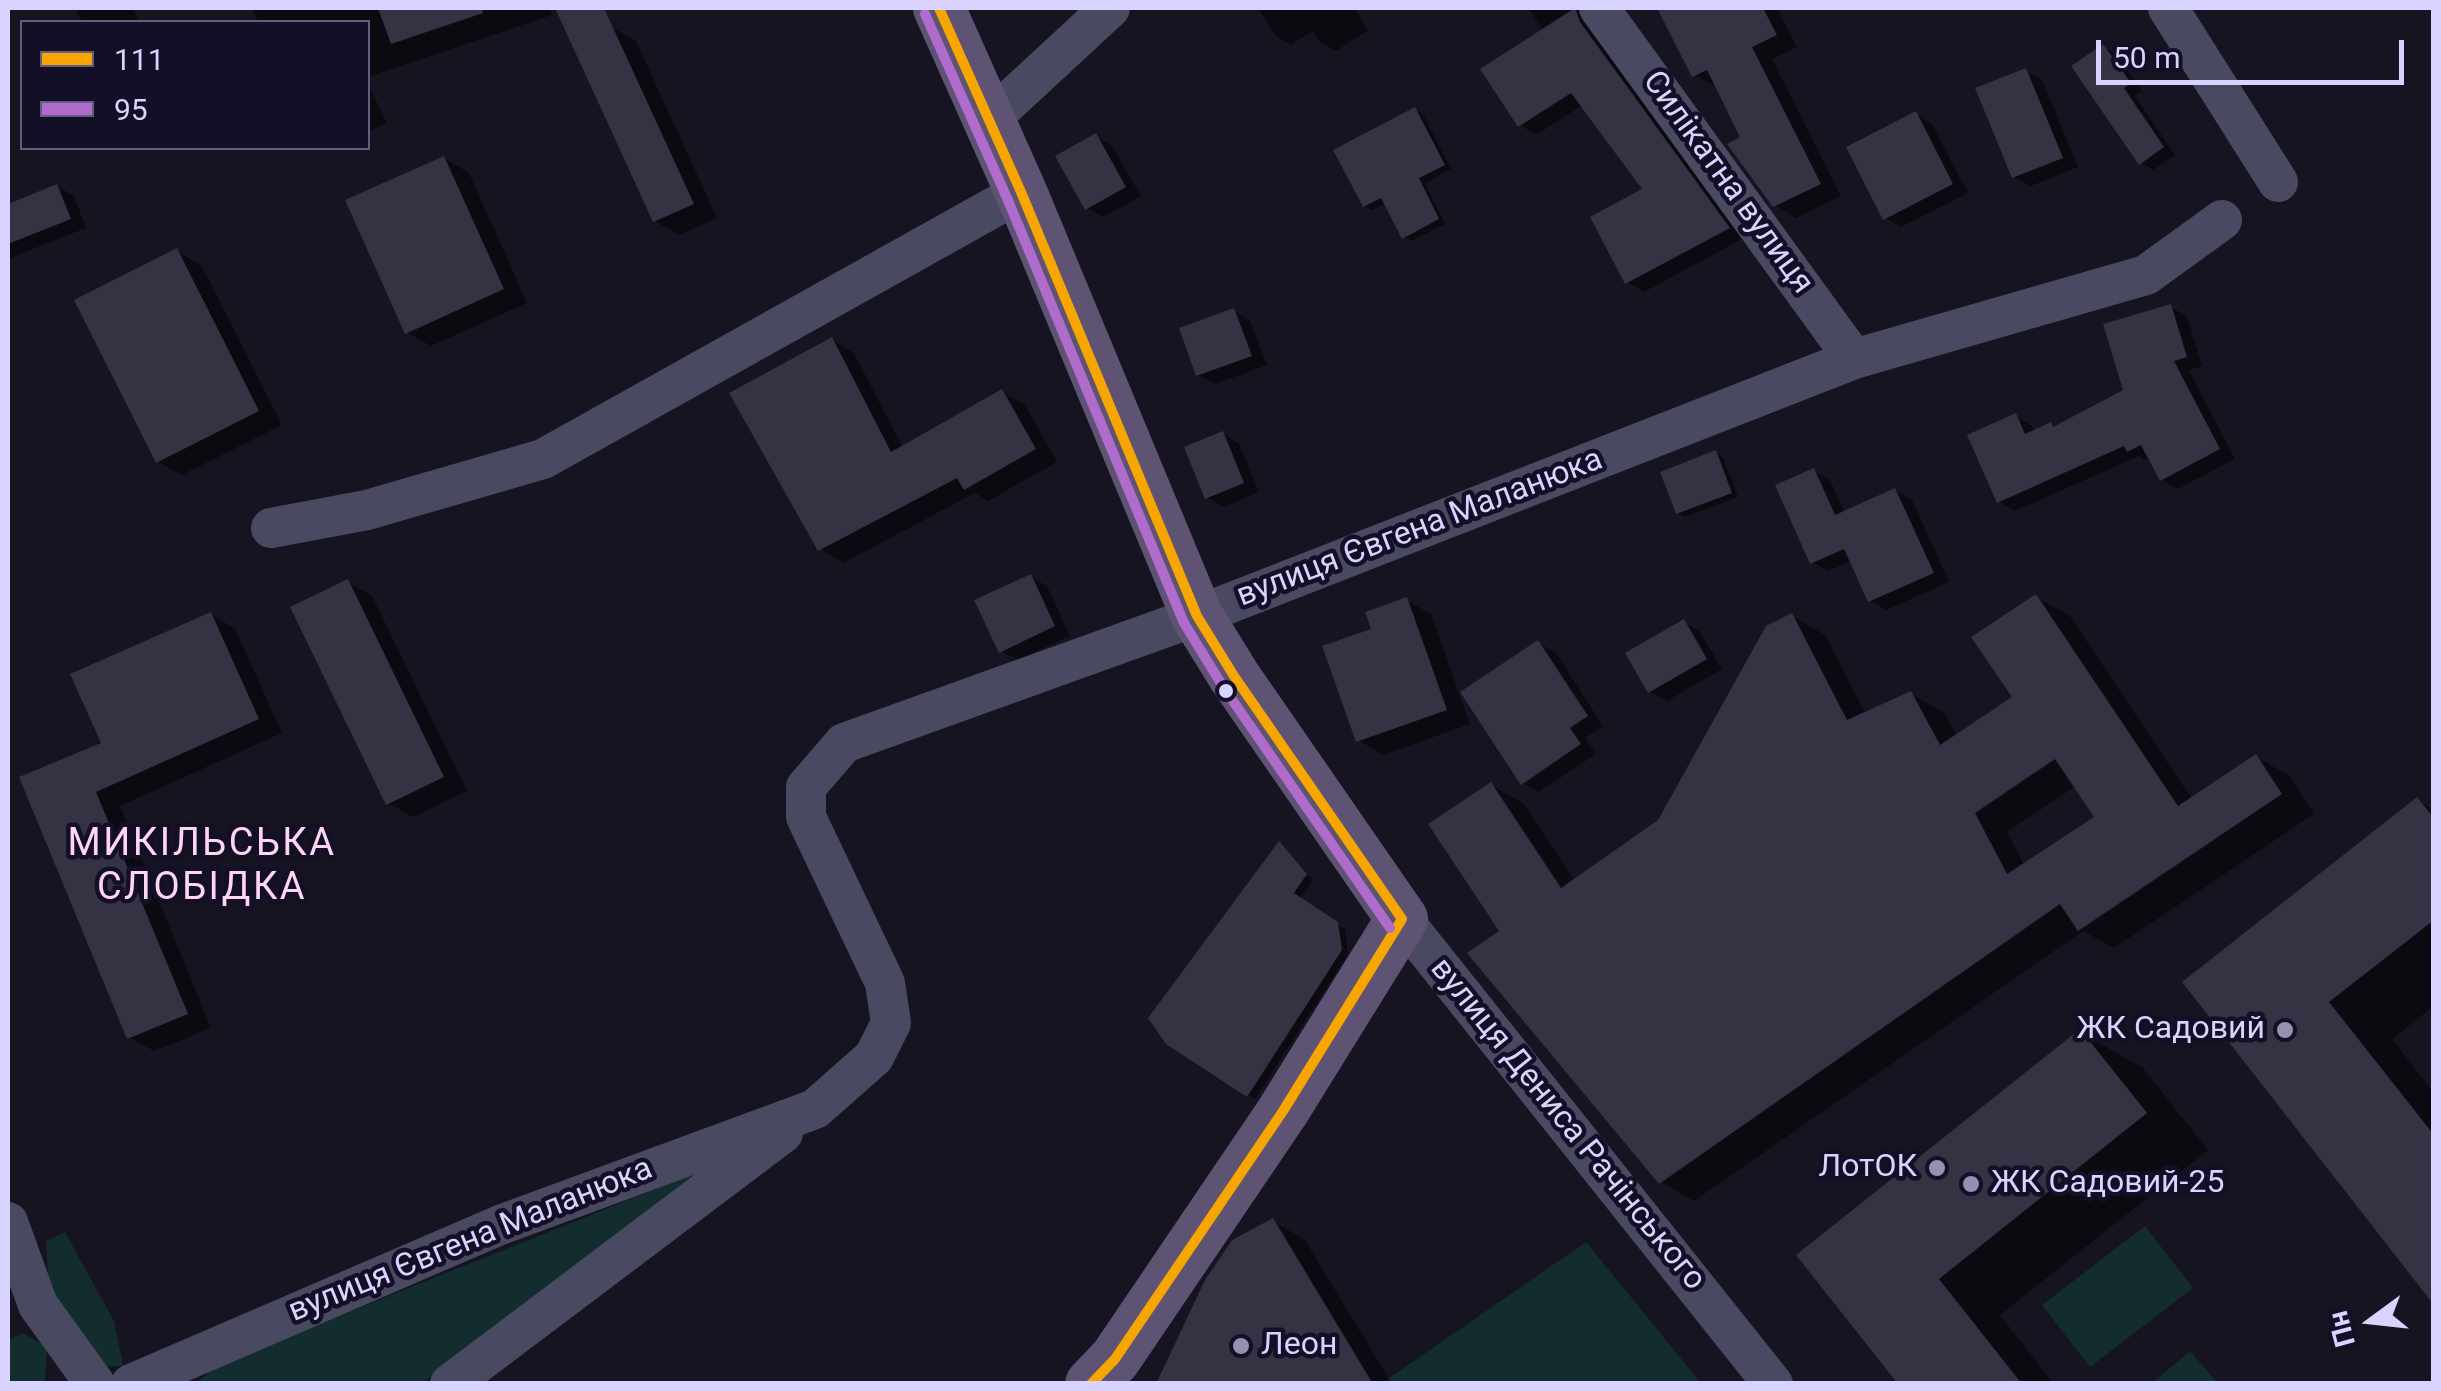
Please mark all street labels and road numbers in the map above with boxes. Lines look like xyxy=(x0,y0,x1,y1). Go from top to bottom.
street label: Силікатна вулиця xyxy=(1633,64,1821,302)
street label: вулиця Євгена Маланюка xyxy=(1232,441,1608,617)
street label: вулиця Дениса Рачінського xyxy=(1421,951,1713,1299)
street label: вулиця Євгена Маланюка xyxy=(284,1150,658,1332)

